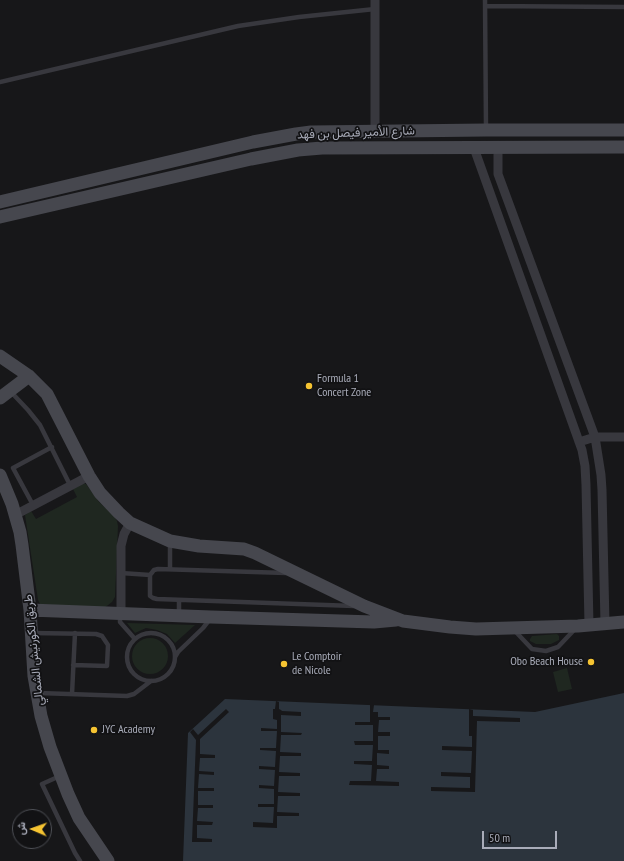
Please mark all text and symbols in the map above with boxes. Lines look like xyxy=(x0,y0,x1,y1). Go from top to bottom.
street label: شارع الأمير فيصل بن فهد xyxy=(297,124,415,142)
place label: Formula 1 Concert Zone xyxy=(317,372,371,400)
marker: Formula 1 Concert Zone xyxy=(304,381,314,391)
street label: طريق الكورنيش الشمالي xyxy=(21,594,47,706)
place label: Le Comptoir de Nicole xyxy=(292,650,342,678)
place label: Obo Beach House xyxy=(510,655,583,669)
marker: Obo Beach House xyxy=(586,657,596,667)
marker: Le Comptoir de Nicole xyxy=(279,659,289,669)
place label: JYC Academy xyxy=(102,723,155,737)
marker: JYC Academy xyxy=(89,725,99,735)
north arrow xyxy=(12,809,52,849)
text: ش xyxy=(14,822,28,835)
scale bar xyxy=(484,823,559,849)
text: 50 m xyxy=(489,830,510,845)

